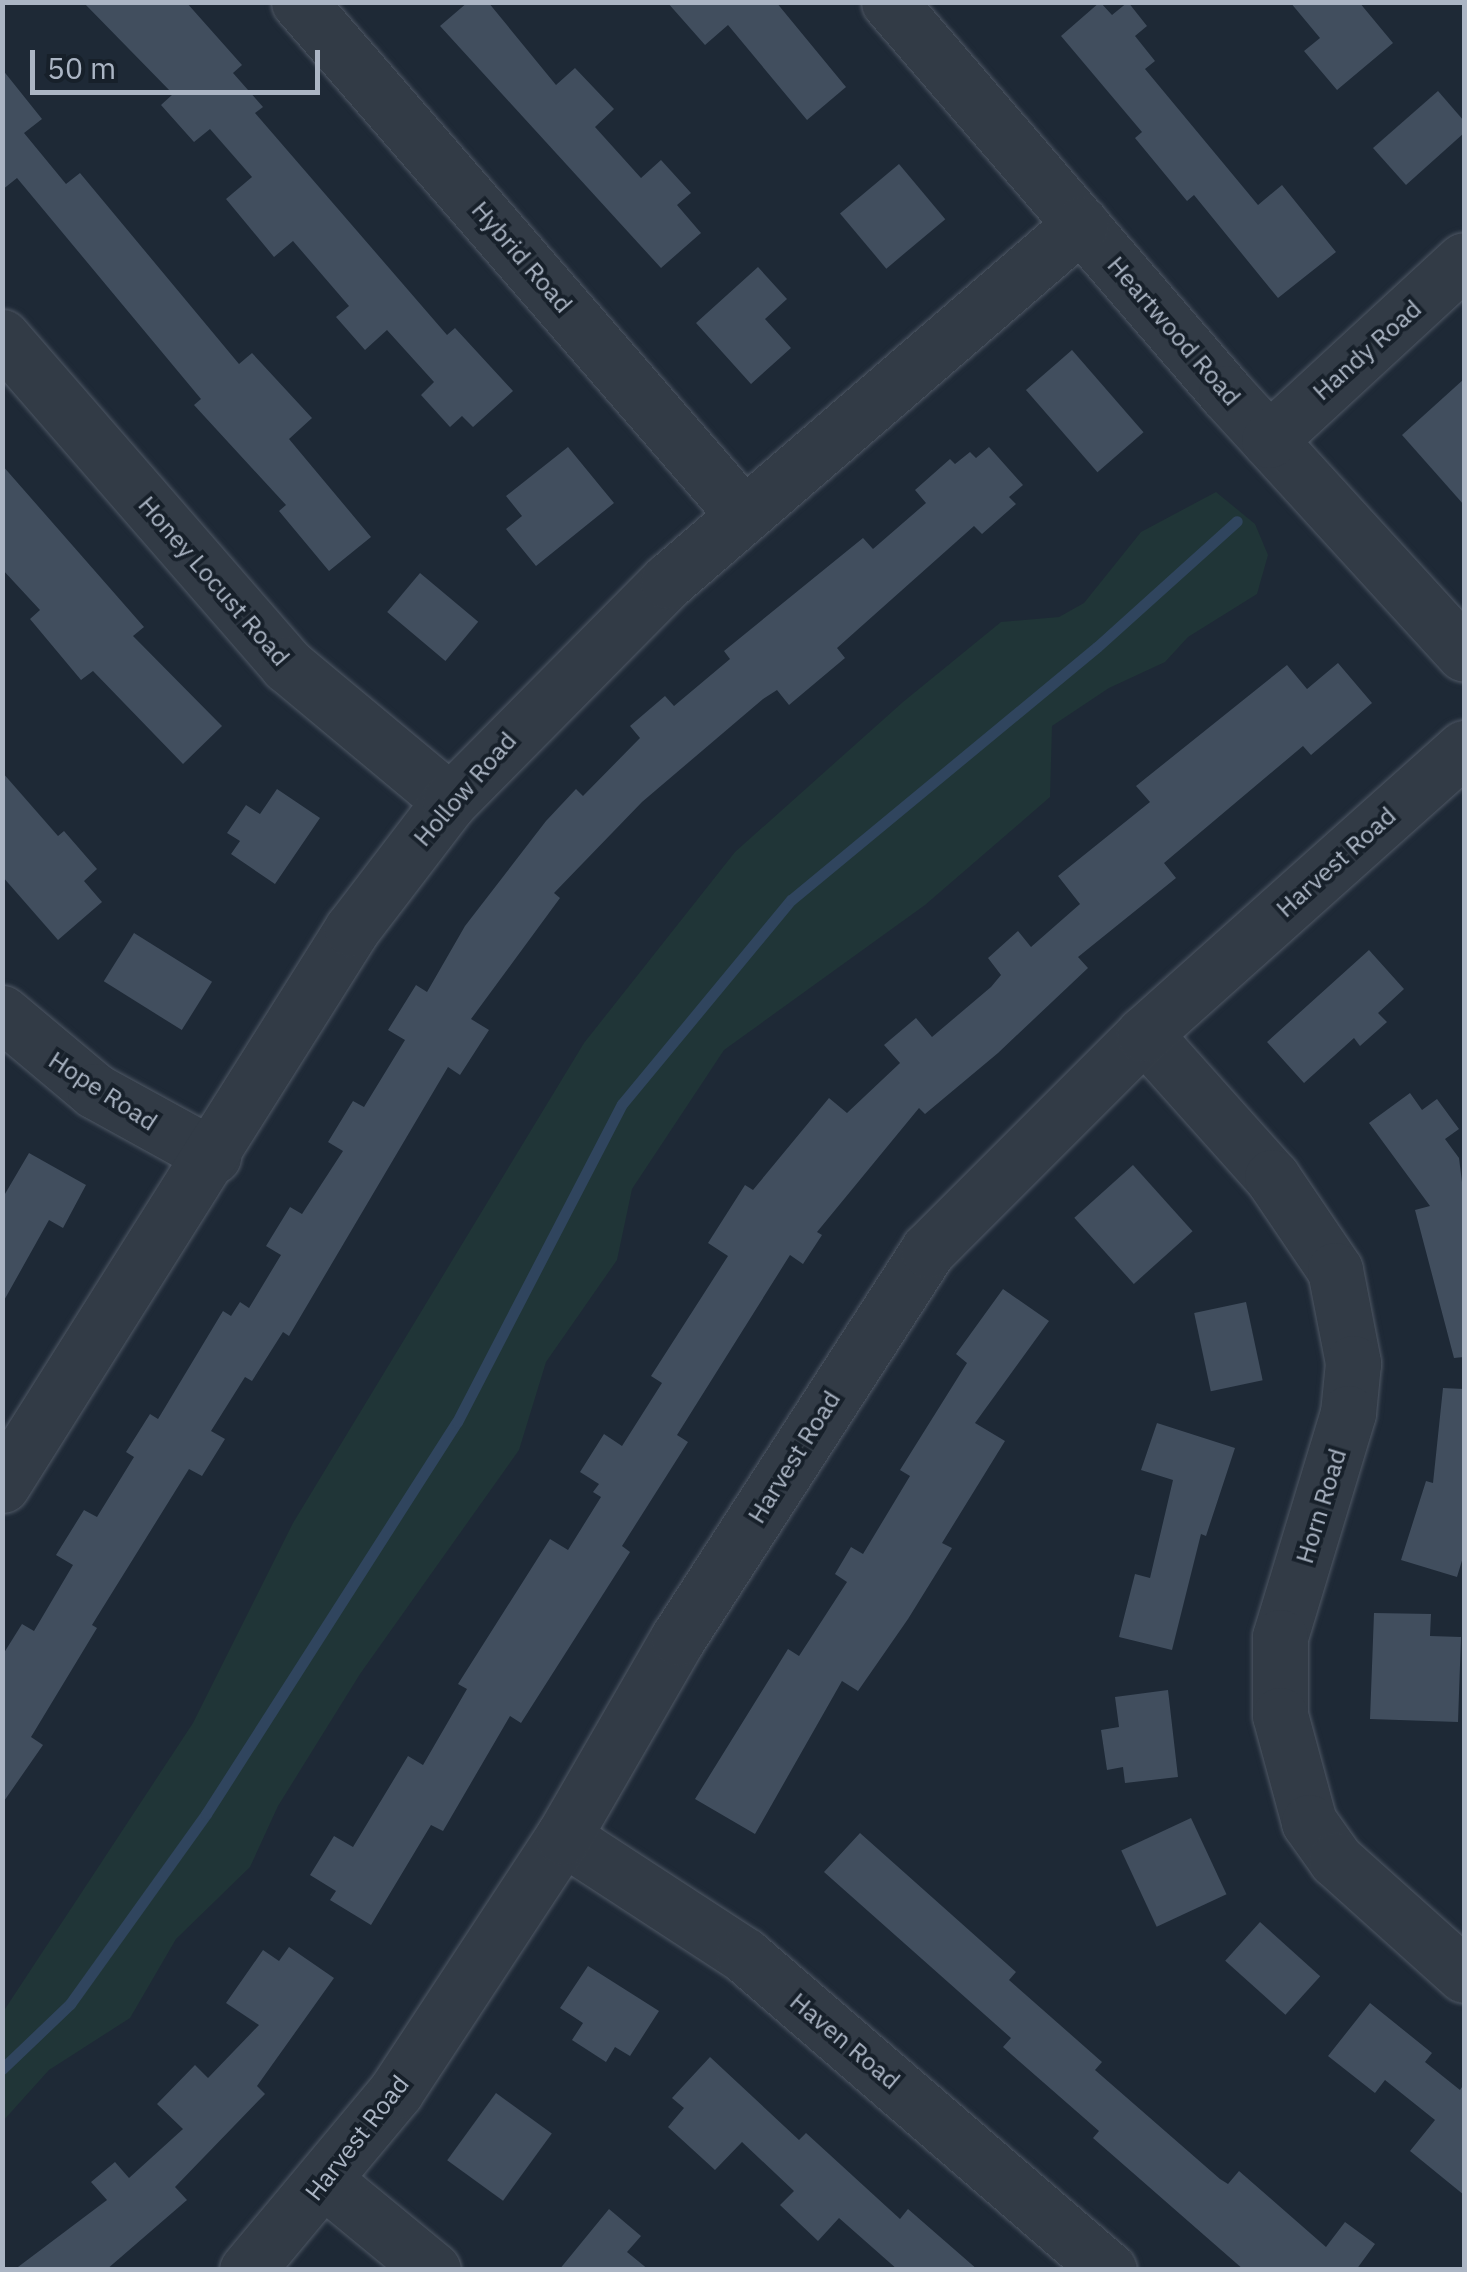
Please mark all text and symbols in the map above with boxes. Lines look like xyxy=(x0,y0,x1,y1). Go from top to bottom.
scale bar xyxy=(35,30,325,92)
text: 50 m xyxy=(47,48,116,87)
street label: Hybrid Road xyxy=(465,195,579,319)
street label: Heartwood Road xyxy=(1101,250,1247,412)
street label: Handy Road xyxy=(1307,293,1427,407)
street label: Honey Locust Road xyxy=(132,490,296,672)
street label: Hollow Road xyxy=(407,726,523,852)
street label: Harvest Road xyxy=(1270,801,1402,923)
street label: Hope Road xyxy=(43,1045,163,1137)
street label: Harvest Road xyxy=(741,1385,847,1529)
street label: Horn Road xyxy=(1289,1445,1353,1567)
street label: Haven Road xyxy=(784,1986,906,2096)
street label: Harvest Road xyxy=(299,2069,415,2207)

